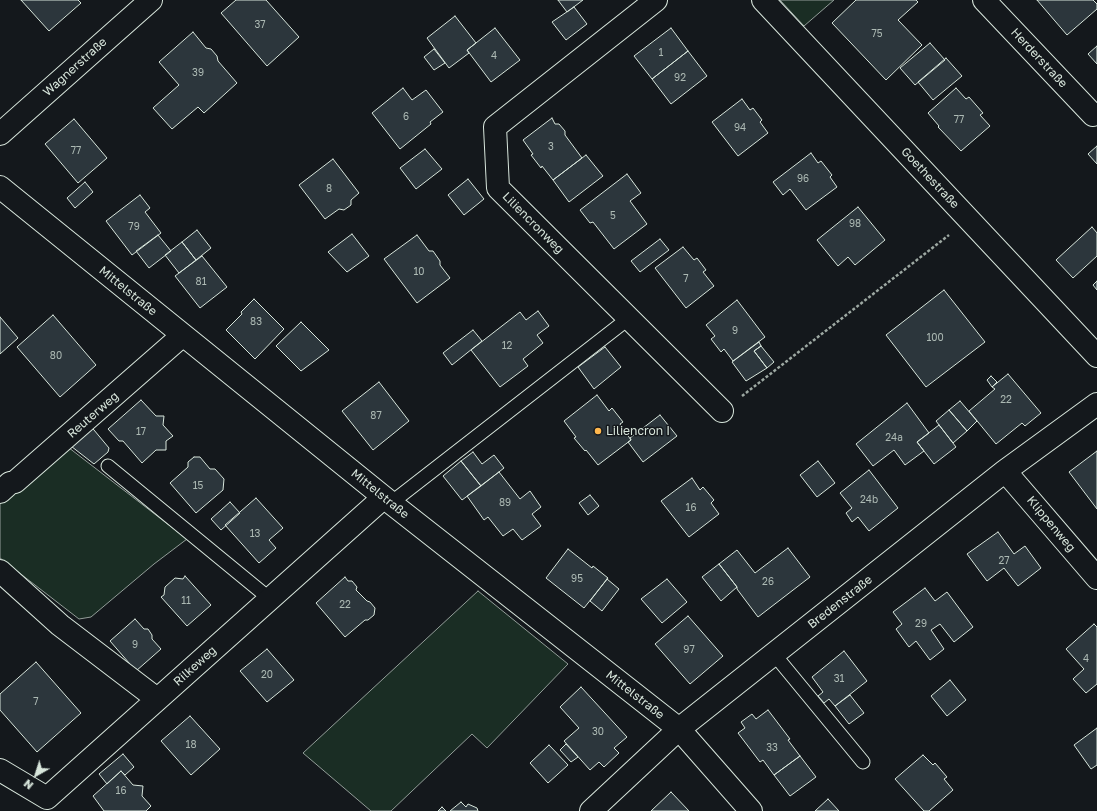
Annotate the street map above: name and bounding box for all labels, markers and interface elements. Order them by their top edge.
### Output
house number: 37 [254,19,266,31]
street label: Herderstraße [1008,25,1070,91]
house number: 75 [871,28,883,40]
street label: Wagnerstraße [40,35,110,99]
house number: 1 [659,47,663,59]
house number: 4 [491,50,497,62]
house number: 39 [192,67,204,79]
house number: 92 [674,72,686,84]
house number: 6 [403,111,409,123]
house number: 77 [954,114,964,126]
house number: 94 [734,122,746,134]
house number: 3 [548,141,554,153]
house number: 77 [71,145,81,157]
street label: Goethestraße [898,145,962,211]
house number: 96 [797,173,809,185]
house number: 8 [326,183,332,195]
street label: Liliencronweg [499,189,567,257]
house number: 5 [610,210,616,222]
house number: 98 [849,218,861,230]
house number: 79 [128,221,140,233]
street label: Mittelstraße [96,263,160,319]
house number: 10 [413,266,425,278]
house number: 7 [683,273,689,285]
house number: 81 [196,276,206,288]
house number: 83 [250,316,262,328]
house number: 9 [732,325,738,337]
house number: 100 [926,332,944,344]
house number: 12 [502,340,512,352]
house number: 80 [50,350,62,362]
street label: Reuterweg [65,389,121,441]
house number: 22 [1000,394,1012,406]
house number: 87 [370,410,382,422]
place label: Liliencron I [606,424,670,438]
house number: 17 [136,426,146,438]
marker: Liliencron I [593,426,603,436]
house number: 24a [885,432,903,444]
street label: Mittelstraße [348,466,412,522]
house number: 15 [193,480,203,492]
street label: Klippenweg [1024,493,1078,555]
house number: 24b [860,494,878,506]
house number: 89 [499,497,511,509]
house number: 16 [686,502,696,514]
house number: 13 [250,528,260,540]
house number: 27 [998,555,1010,567]
street label: Bredenstraße [805,572,875,632]
house number: 95 [571,573,583,585]
house number: 26 [762,576,774,588]
house number: 11 [181,595,191,607]
house number: 22 [339,599,351,611]
house number: 29 [915,618,927,630]
house number: 9 [132,639,138,651]
street label: Rilkeweg [171,643,219,689]
house number: 97 [683,644,695,656]
house number: 4 [1083,653,1089,665]
street label: Mittelstraße [603,668,667,722]
house number: 20 [261,669,273,681]
house number: 31 [834,673,844,685]
house number: 7 [33,696,39,708]
house number: 30 [592,726,604,738]
house number: 18 [186,739,196,751]
house number: 33 [766,742,778,754]
north arrow [16,755,56,795]
text: N [21,777,35,792]
house number: 16 [116,785,126,797]

